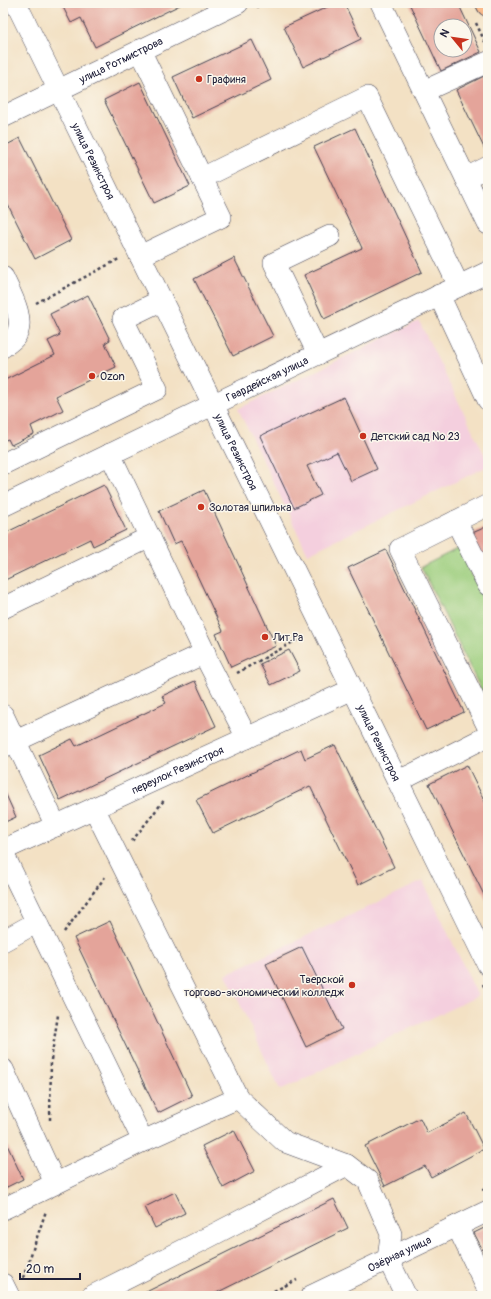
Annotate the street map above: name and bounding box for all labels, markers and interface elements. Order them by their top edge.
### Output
north arrow [433,18,473,58]
text: N [437,26,452,40]
street label: улица Ротмистрова [76,34,165,87]
place label: Графиня [207,73,246,86]
marker: Графиня [194,74,204,84]
street label: улица Резинстроя [68,120,117,202]
street label: Гвардейская улица [224,354,310,404]
place label: Ozon [100,370,125,383]
marker: Ozon [87,371,97,381]
street label: улица Резинстроя [211,411,260,493]
place label: Детский сад № 23 [370,430,460,443]
marker: Детский сад № 23 [358,431,368,441]
place label: Золотая шпилька [209,501,291,514]
marker: Золотая шпилька [196,502,206,512]
place label: Лит.Ра [272,631,303,644]
marker: Лит.Ра [260,632,270,642]
street label: улица Резинстроя [354,702,403,783]
street label: переулок Резинстроя [129,743,226,797]
place label: Тверской торгово-экономический колледж [184,973,344,999]
marker: Тверской торгово-экономический колледж [347,980,357,990]
street label: Озёрная улица [366,1233,434,1275]
scale bar [20,1255,80,1281]
text: 20 m [26,1262,55,1277]

